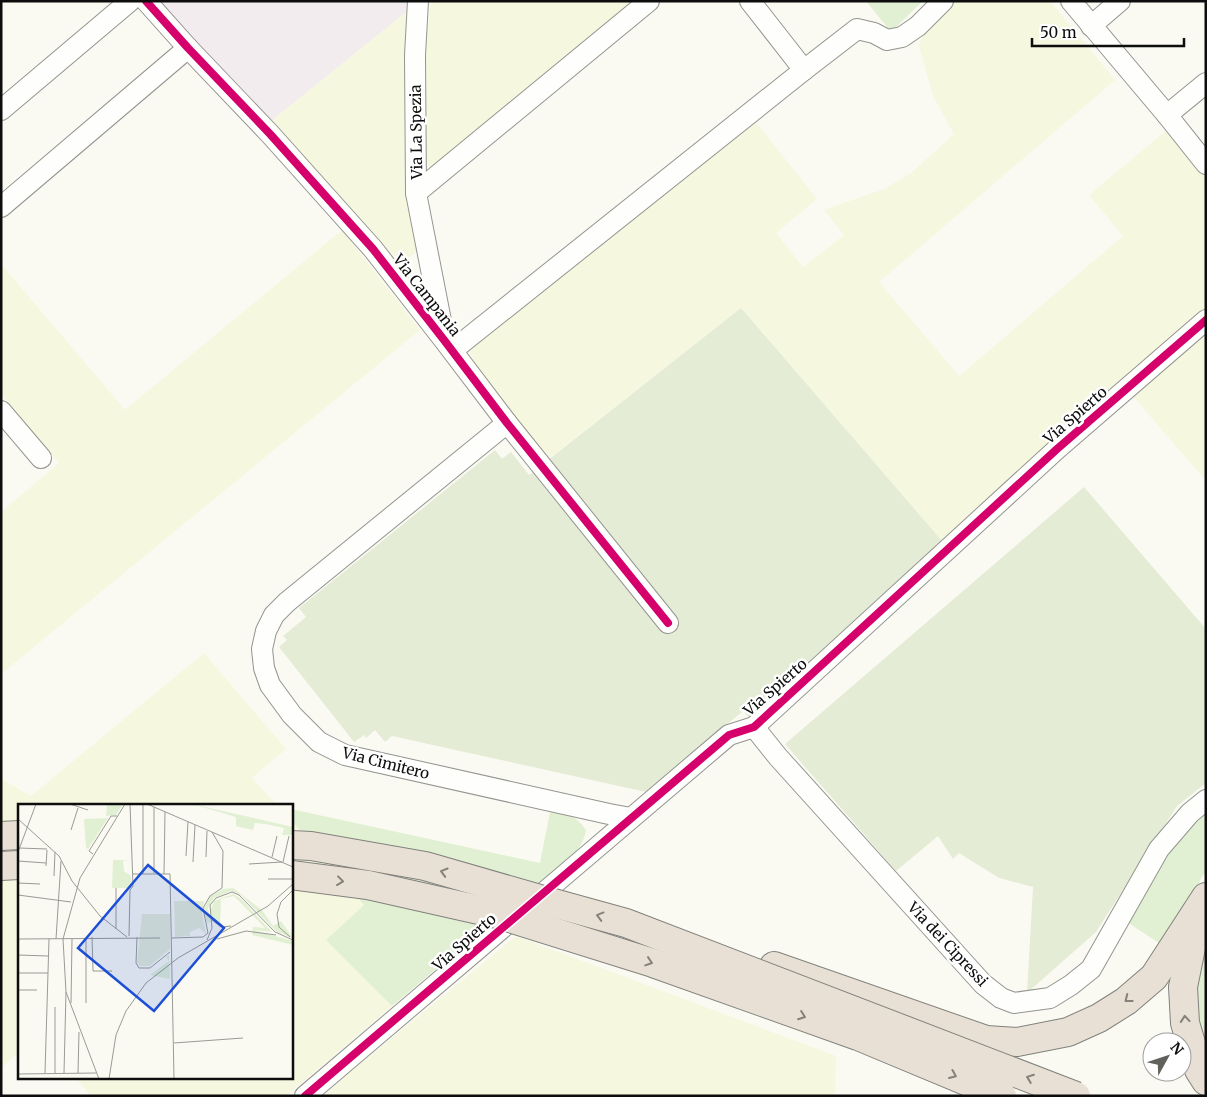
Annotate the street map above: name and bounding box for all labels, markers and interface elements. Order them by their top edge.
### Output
scale bar [1032,15,1184,47]
text: 50 m [1040,23,1077,42]
street label: Via La Spezia [406,84,426,181]
street label: Via Campania [388,249,465,340]
street label: Via Spierto [1039,382,1111,448]
street label: Via Spierto [739,654,811,720]
street label: Via Cimitero [340,743,432,783]
inset map [18,804,292,1080]
one-way arrow [440,867,448,877]
one-way arrow [336,875,344,886]
street label: Via dei Cipressi [903,897,992,990]
street label: Via Spierto [428,909,500,975]
one-way arrow [595,911,604,922]
one-way arrow [644,956,653,966]
one-way arrow [1124,993,1133,1002]
one-way arrow [797,1010,806,1020]
one-way arrow [1180,1014,1191,1022]
north arrow [1142,1032,1192,1082]
text: N [1167,1039,1187,1059]
one-way arrow [948,1069,957,1080]
one-way arrow [1026,1074,1035,1084]

